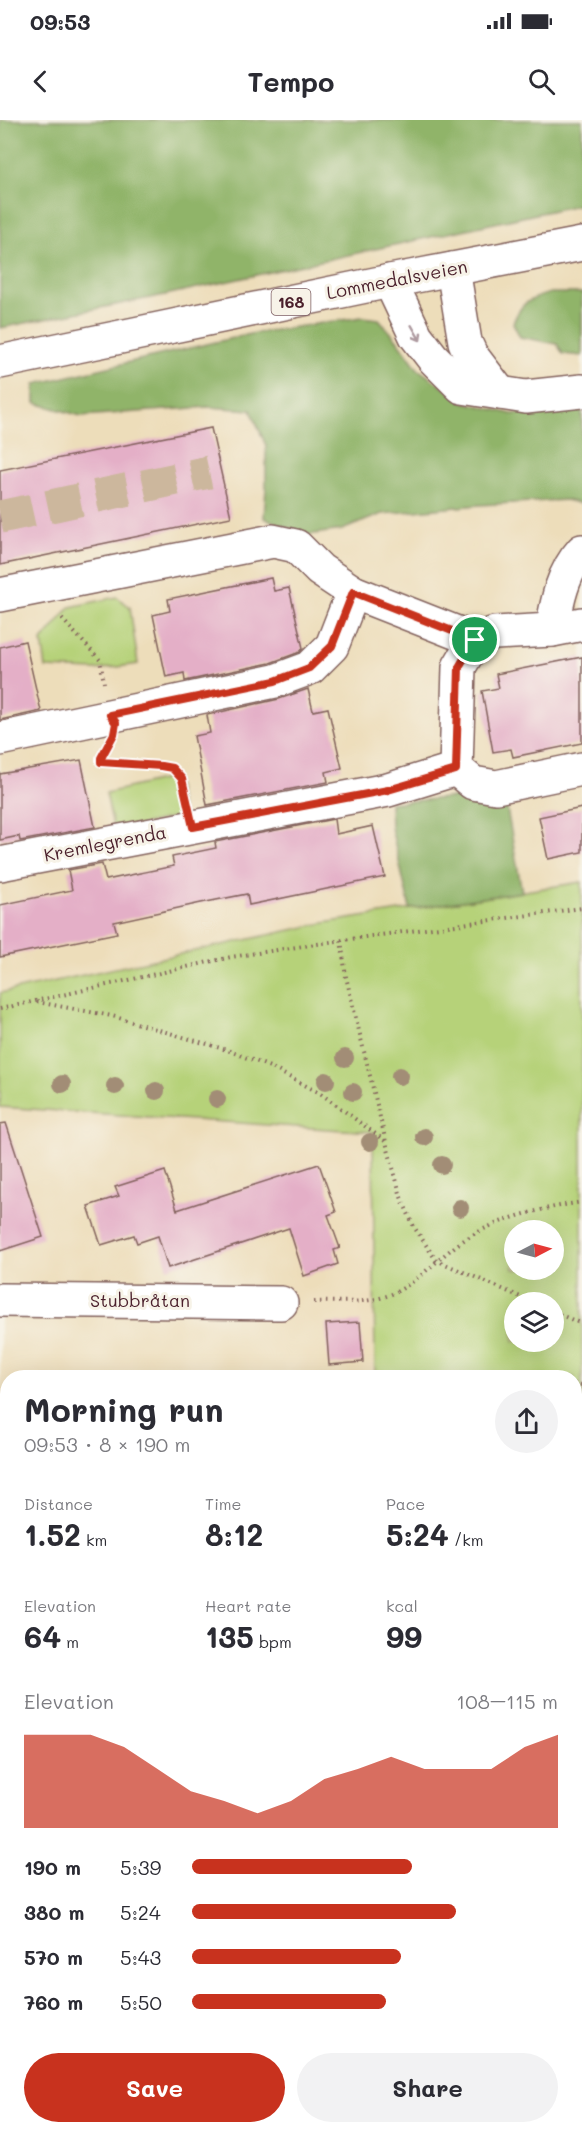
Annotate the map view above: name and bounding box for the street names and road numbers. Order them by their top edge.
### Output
street label: Lommedalsveien [324,254,469,304]
road number: 168 [272,289,310,315]
street label: Kremlegrenda [41,819,168,867]
street label: Stubbråtan [90,1288,190,1312]

